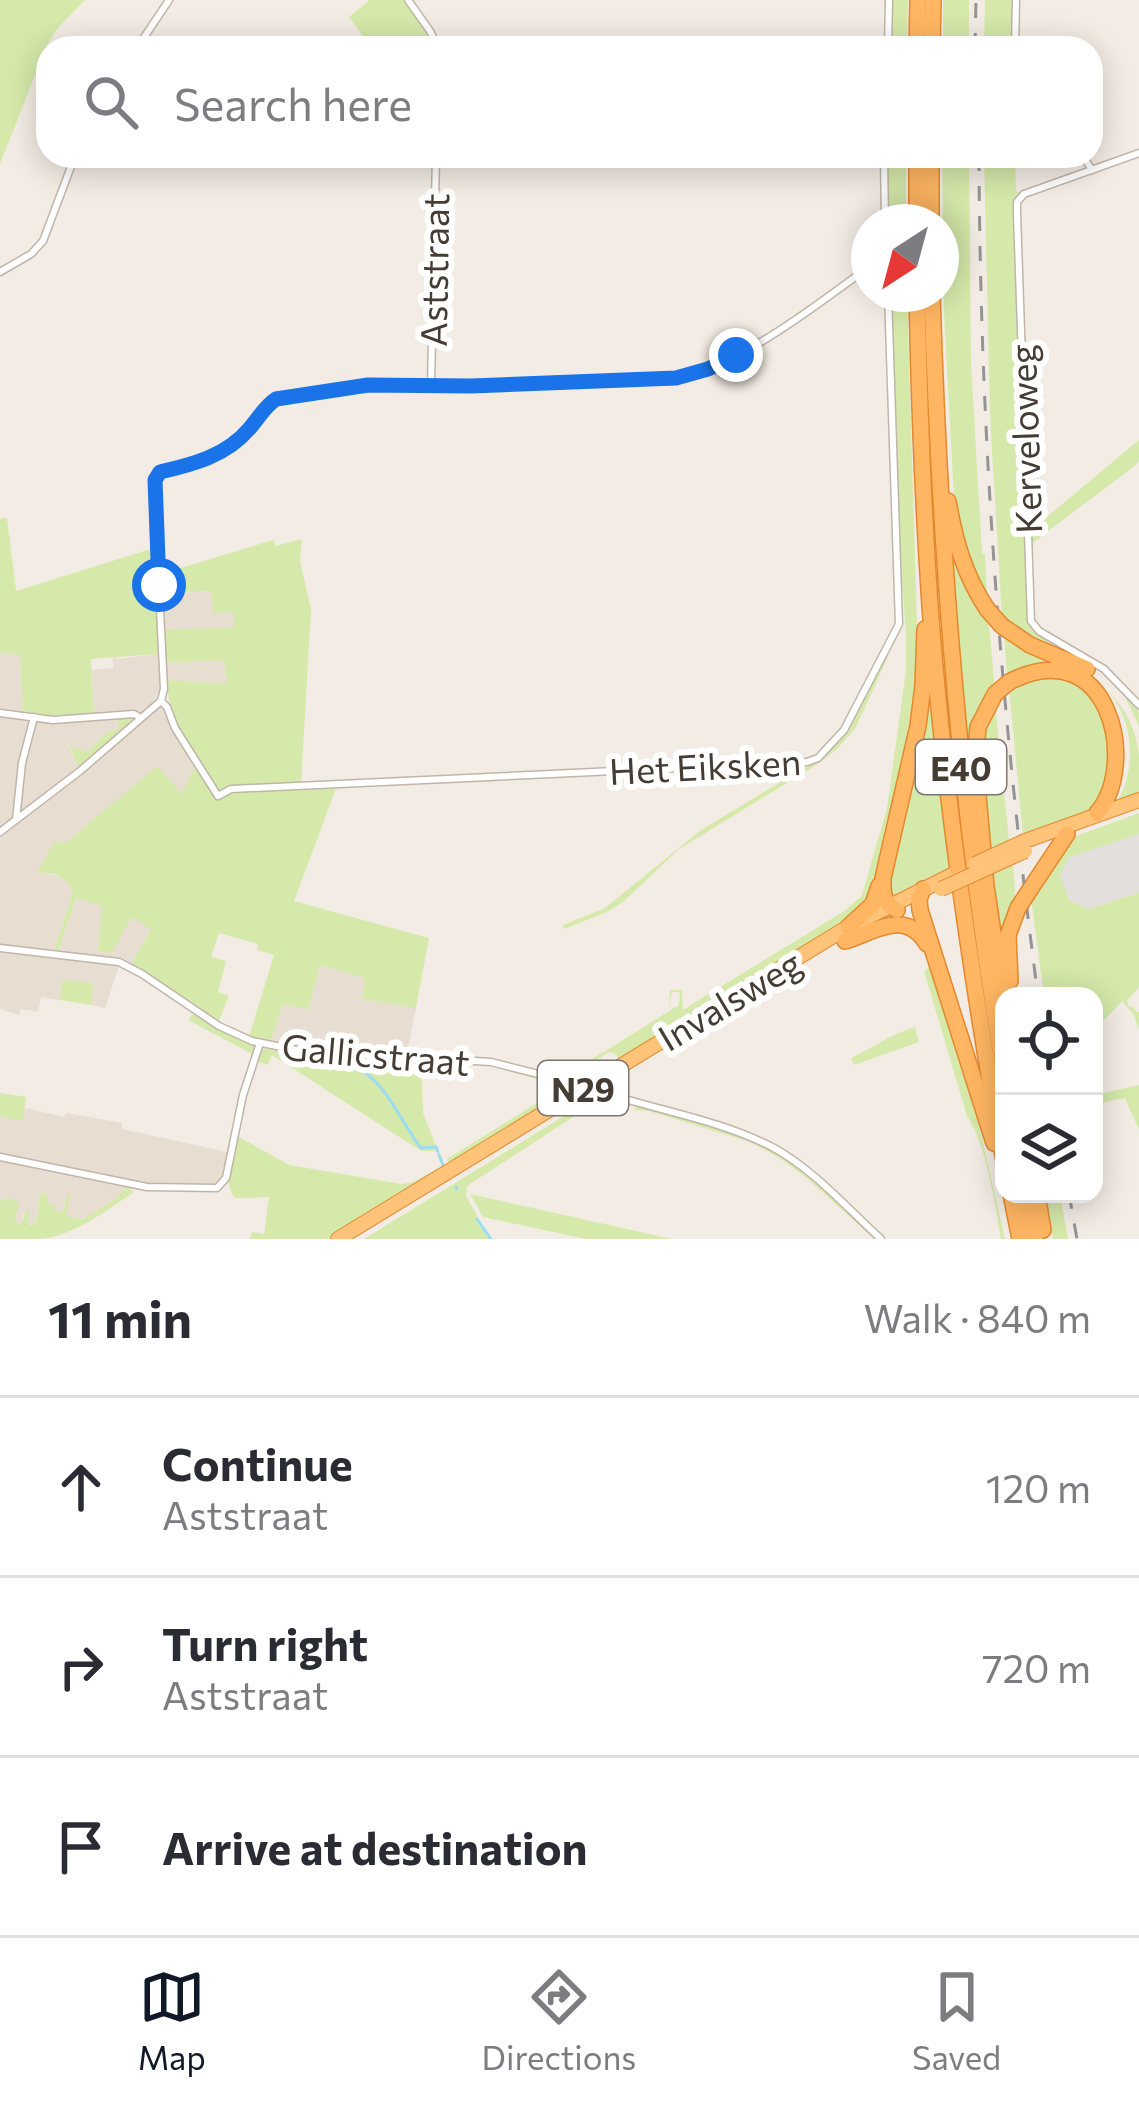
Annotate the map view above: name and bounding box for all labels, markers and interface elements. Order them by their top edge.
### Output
search box [36,36,1103,168]
icon: search [78,69,144,135]
text: Search here [174,75,412,130]
street label: Aststraat [410,193,456,347]
north arrow [851,204,959,312]
route end [709,328,763,382]
street label: Kerveloweg [999,343,1049,535]
route start [132,558,186,612]
street label: Het Eiksken [608,738,802,792]
road number: E40 [916,740,1006,794]
street label: Invalsweg [649,939,809,1059]
map controls [995,987,1103,1203]
button: locate [995,987,1103,1095]
street label: Gallicstraat [280,1023,472,1083]
road number: N29 [538,1061,628,1115]
button: layers [995,1095,1103,1203]
text: 11 min [48,1286,192,1349]
text: Walk · 840 m [864,1293,1091,1341]
text: Continue [162,1435,353,1490]
icon: ahead [48,1454,114,1520]
text: 120 m [986,1463,1091,1511]
text: Aststraat [162,1490,328,1538]
text: Turn right [162,1615,368,1670]
icon: right [48,1634,114,1700]
text: 720 m [982,1643,1091,1691]
text: Aststraat [162,1670,328,1718]
icon: arrive [48,1814,114,1880]
text: Arrive at destination [162,1819,588,1874]
tab: Map [138,1964,206,2077]
tab: Directions [482,1964,636,2077]
tab: Saved [912,1964,1001,2077]

